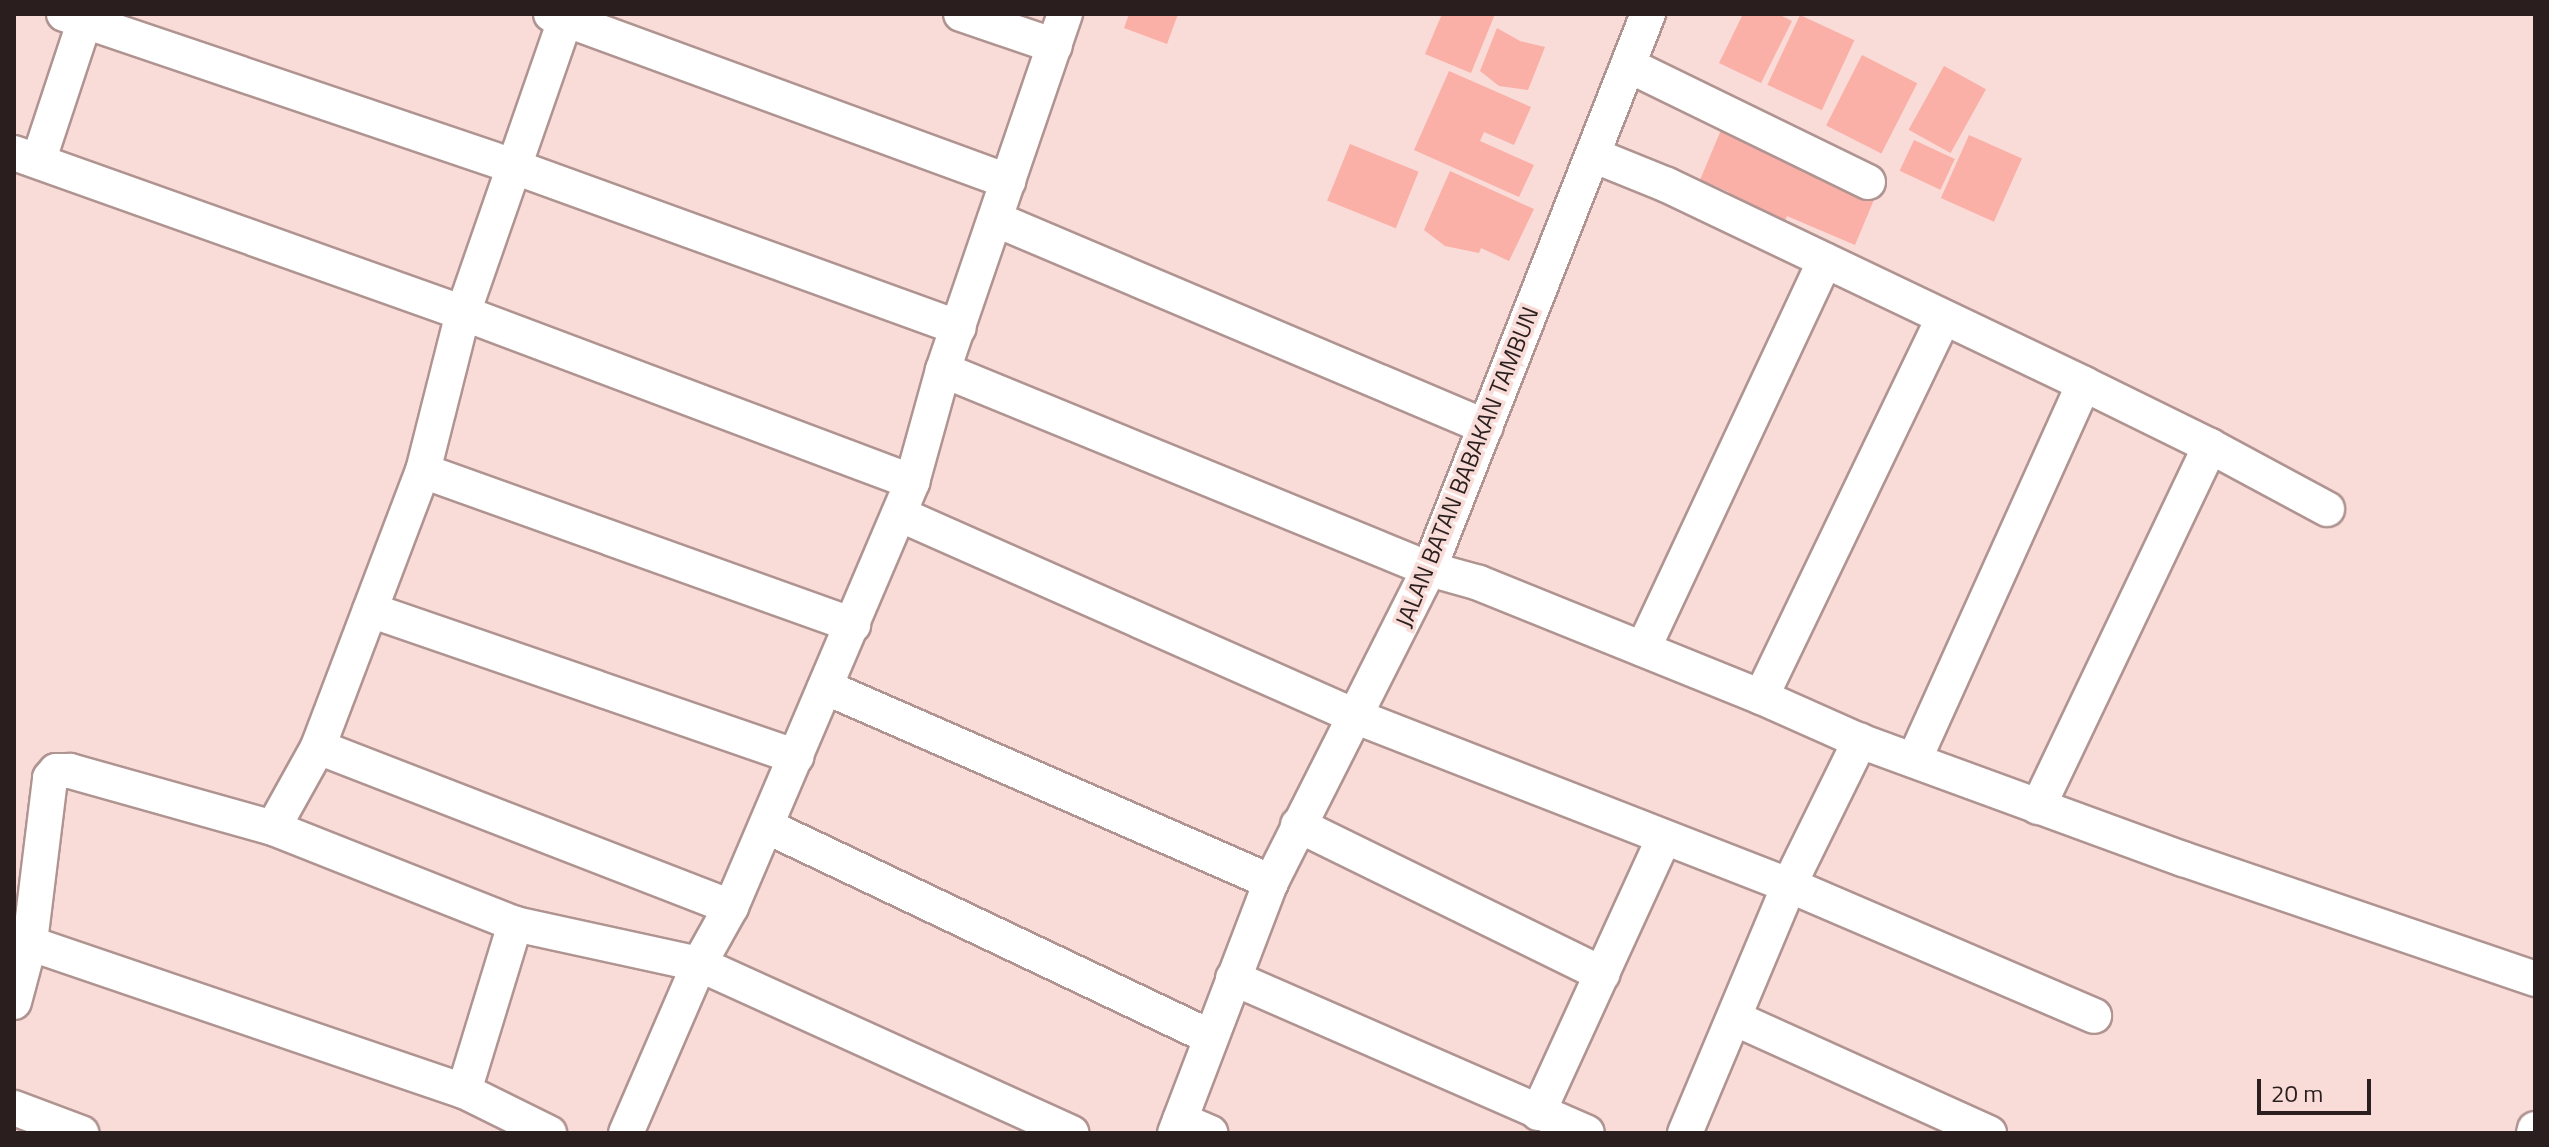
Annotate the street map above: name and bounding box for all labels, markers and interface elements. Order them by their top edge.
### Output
street label: JALAN BATAN BABAKAN TAMBUN [1389,303,1545,631]
scale bar [2261,1063,2375,1113]
text: 20 m [2271,1075,2323,1111]

